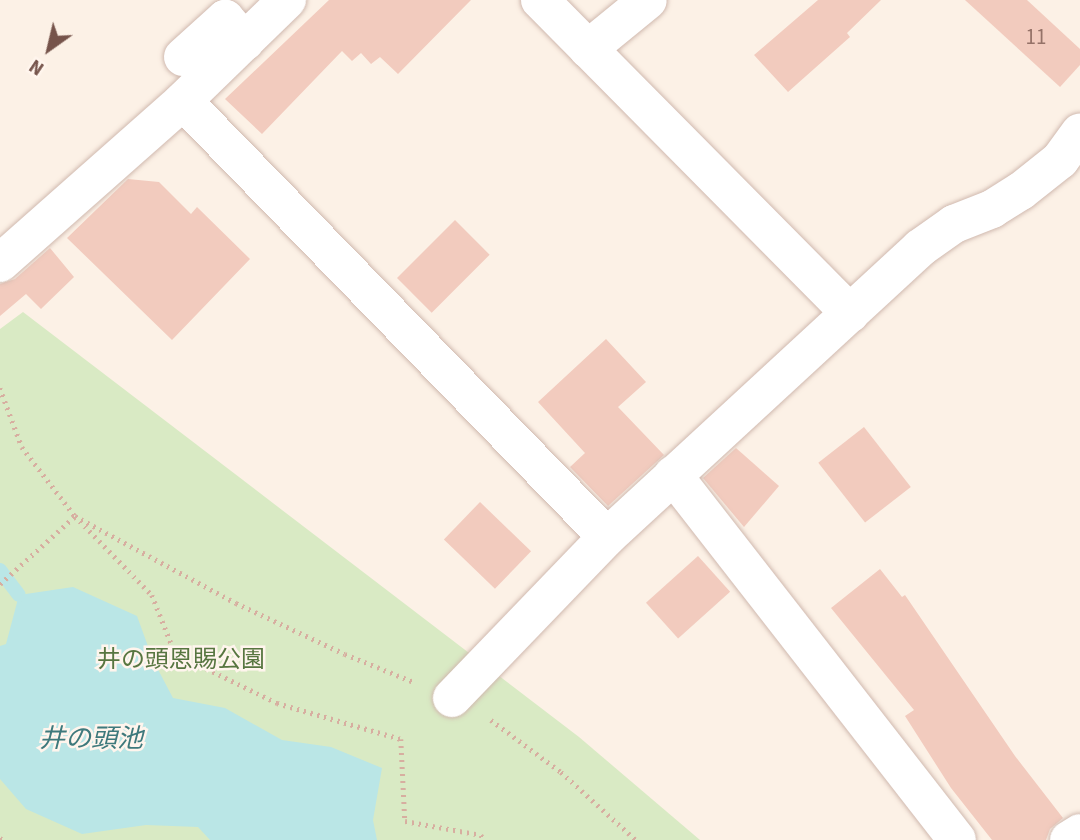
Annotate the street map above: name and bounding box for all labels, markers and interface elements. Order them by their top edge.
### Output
north arrow [14,14,84,84]
house number: 11 [1026,24,1046,50]
text: N [24,52,50,82]
park label: 井の頭恩賜公園 [97,646,265,674]
water label: 井の頭池 [39,723,143,755]

